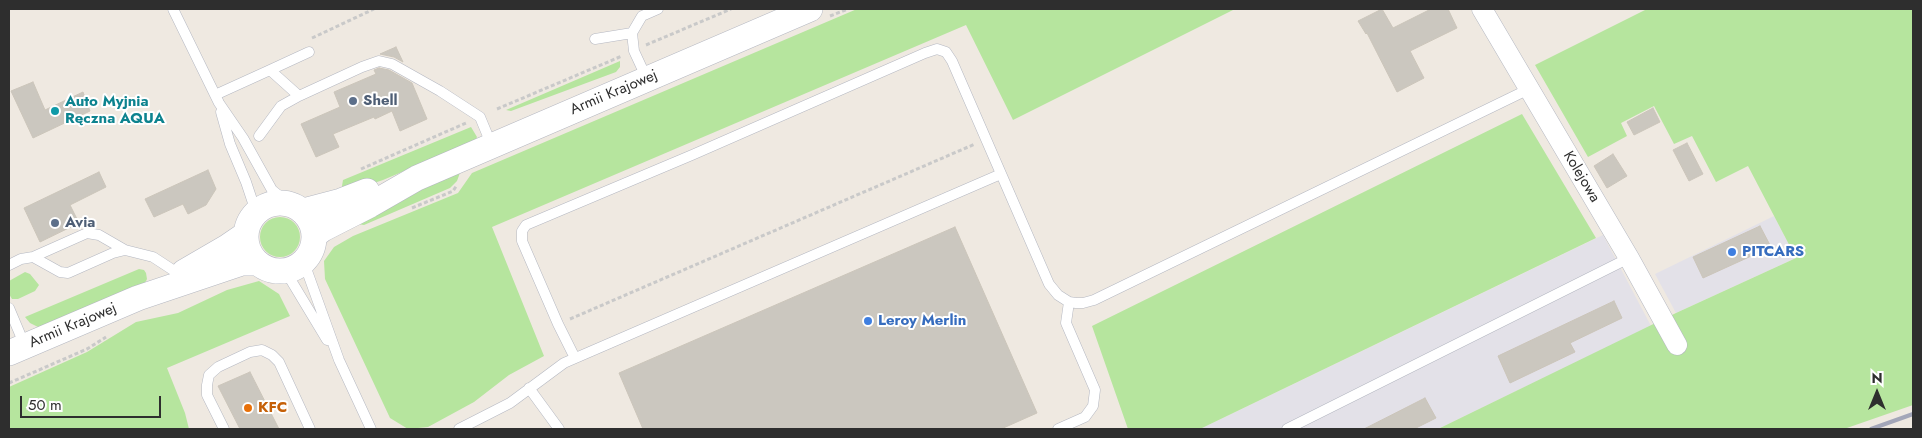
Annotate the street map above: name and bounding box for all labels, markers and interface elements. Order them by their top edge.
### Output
street label: Armii Krajowej [568,67,660,119]
place label: Shell [363,92,398,110]
place label: Auto Myjnia Ręczna AQUA [65,93,165,128]
marker: Shell [347,95,359,107]
marker: Auto Myjnia Ręczna AQUA [49,105,61,117]
street label: Kolejowa [1559,148,1603,206]
place label: Avia [65,214,95,232]
marker: Avia [49,217,61,229]
place label: PITCARS [1742,243,1804,261]
marker: PITCARS [1726,246,1738,258]
street label: Armii Krajowej [27,300,119,352]
place label: Leroy Merlin [878,312,966,330]
marker: Leroy Merlin [862,315,874,327]
north arrow [1852,368,1902,418]
text: N [1871,368,1883,388]
scale bar [22,386,164,418]
text: 50 m [28,394,62,416]
place label: KFC [258,399,287,417]
marker: KFC [242,402,254,414]

